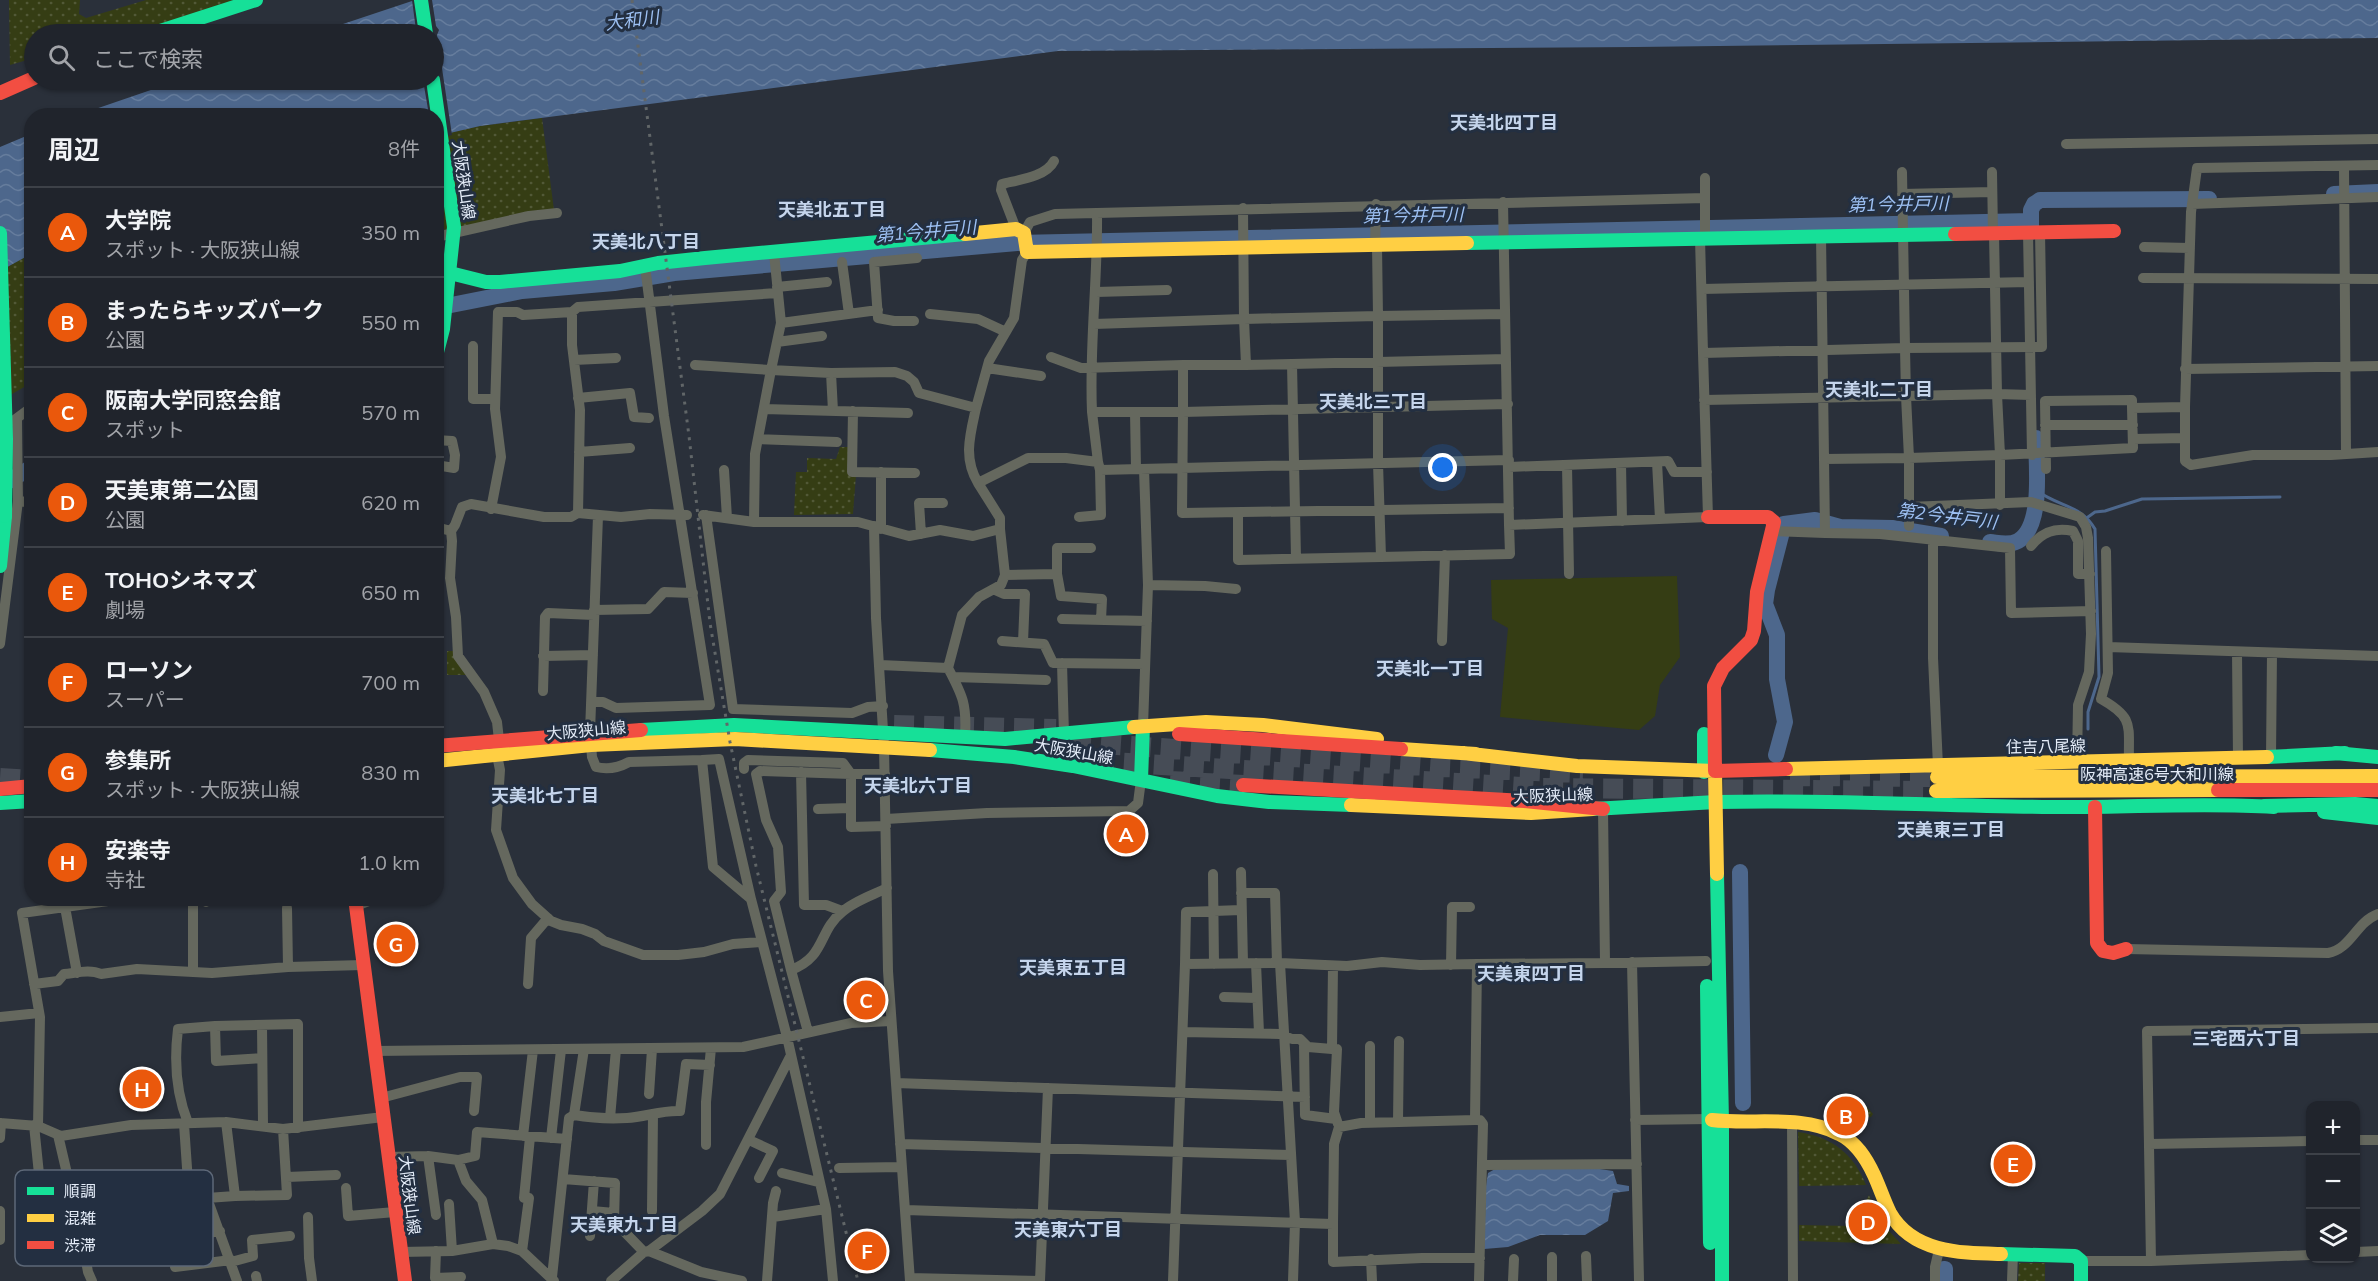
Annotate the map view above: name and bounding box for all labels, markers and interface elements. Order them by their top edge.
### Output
water label: 大和川 [604,5,662,35]
search box [24,24,444,90]
icon: search [45,41,78,74]
text: ここで検索 [93,45,203,73]
district label: 天美北四丁目 [1450,111,1558,134]
text: 周辺 [48,133,100,166]
text: 8件 [388,136,420,161]
street label: 大阪狭山線 [449,139,479,221]
water label: 第1今井戸川 [1847,192,1951,216]
district label: 天美北五丁目 [778,198,886,221]
water label: 第1今井戸川 [1362,203,1466,227]
text: 大学院 [105,206,171,234]
water label: 第1今井戸川 [875,215,979,247]
text: A [60,220,75,245]
text: 350 m [361,220,420,245]
district label: 天美北八丁目 [592,230,700,253]
text: スポット · 大阪狭山線 [105,237,300,262]
text: まったらキッズパーク [105,296,324,324]
text: B [61,310,74,335]
text: 550 m [361,310,420,335]
text: 公園 [105,327,145,352]
district label: 天美北二丁目 [1825,378,1933,401]
text: 阪南大学同窓会館 [105,386,281,414]
district label: 天美北三丁目 [1319,390,1427,413]
text: C [61,400,74,425]
text: 570 m [361,400,420,425]
text: スポット [105,417,185,442]
your location [1428,453,1457,482]
text: 天美東第二公園 [105,476,259,504]
text: D [60,490,75,515]
text: 620 m [361,490,420,515]
water label: 第2今井戸川 [1896,498,2000,534]
text: 公園 [105,507,145,532]
text: TOHOシネマズ [105,566,257,594]
text: E [62,580,73,605]
text: 650 m [361,580,420,605]
text: 劇場 [105,597,145,622]
text: ローソン [105,656,193,684]
district label: 天美北一丁目 [1376,657,1484,680]
text: F [62,670,73,695]
text: 700 m [361,670,420,695]
text: スーパー [105,687,185,712]
street label: 大阪狭山線 [545,717,627,743]
street label: 大阪狭山線 [1033,734,1115,768]
street label: 住吉八尾線 [2006,735,2086,757]
text: 参集所 [105,746,171,774]
text: G [60,760,75,785]
text: 830 m [361,760,420,785]
street label: 阪神高速6号大和川線 [2080,764,2234,784]
district label: 天美北六丁目 [864,774,972,797]
text: スポット · 大阪狭山線 [105,777,300,802]
district label: 天美北七丁目 [491,784,599,807]
street label: 大阪狭山線 [1513,784,1593,806]
pin: A [1106,812,1146,856]
district label: 天美東三丁目 [1897,818,2005,841]
text: 安楽寺 [105,836,171,864]
text: H [60,850,75,875]
text: 1.0 km [358,850,420,875]
text: 寺社 [105,867,145,892]
pin: G [376,922,416,966]
district label: 天美東五丁目 [1019,956,1127,979]
district label: 天美東四丁目 [1477,962,1585,985]
pin: C [846,978,886,1022]
district label: 三宅西六丁目 [2192,1027,2300,1050]
pin: H [122,1066,162,1112]
pin: B [1826,1094,1866,1138]
map controls [2306,1101,2360,1263]
button: + [2306,1101,2360,1155]
pin: E [1994,1142,2032,1186]
street label: 大阪狭山線 [395,1154,425,1236]
button: − [2306,1155,2360,1209]
legend [15,1170,213,1266]
text: 順調 [64,1181,96,1201]
pin: D [1848,1200,1888,1244]
text: 混雑 [64,1208,96,1228]
button: layers [2306,1209,2360,1263]
district label: 天美東九丁目 [570,1213,678,1236]
district label: 天美東六丁目 [1014,1218,1122,1241]
pin: F [848,1228,886,1274]
text: 渋滞 [64,1235,96,1255]

